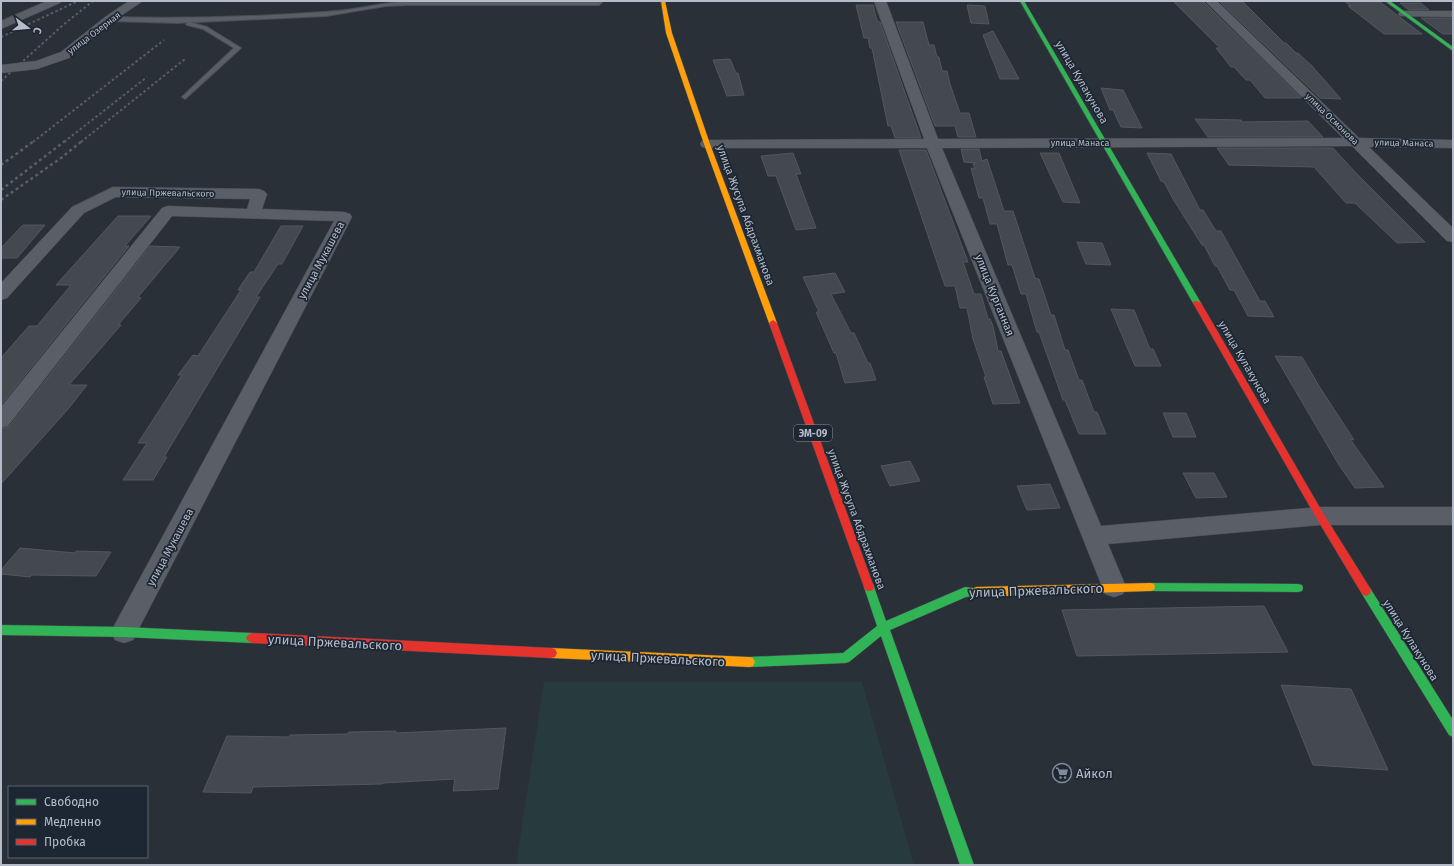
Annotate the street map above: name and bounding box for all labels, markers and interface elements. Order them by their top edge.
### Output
north arrow [8,8,48,48]
street label: улица Озерная [66,10,122,56]
text: С [30,26,44,36]
street label: улица Кулакунова [1053,38,1111,126]
street label: улица Осмонова [1303,91,1361,147]
street label: улица Манаса [1375,137,1434,149]
street label: улица Манаса [1051,138,1109,148]
street label: улица Жусупа Абдрахманова [714,143,777,287]
street label: улица Пржевальского [121,187,215,199]
street label: улица Мукашева [296,219,347,301]
street label: улица Курганная [972,252,1017,338]
street label: улица Кулакунова [1216,318,1274,406]
road number: ЭМ-09 [794,425,832,441]
street label: улица Жусупа Абдрахманова [825,447,888,591]
street label: улица Мукашева [145,506,196,588]
street label: улица Пржевальского [969,581,1103,600]
street label: улица Кулакунова [1380,597,1441,683]
street label: улица Пржевальского [268,632,402,653]
street label: улица Пржевальского [591,648,725,669]
supermarket icon: Айкол [1051,762,1073,784]
place label: Айкол [1076,766,1113,781]
legend [8,786,148,858]
text: Свободно [44,795,99,809]
text: Медленно [44,815,101,829]
text: Пробка [44,835,86,849]

